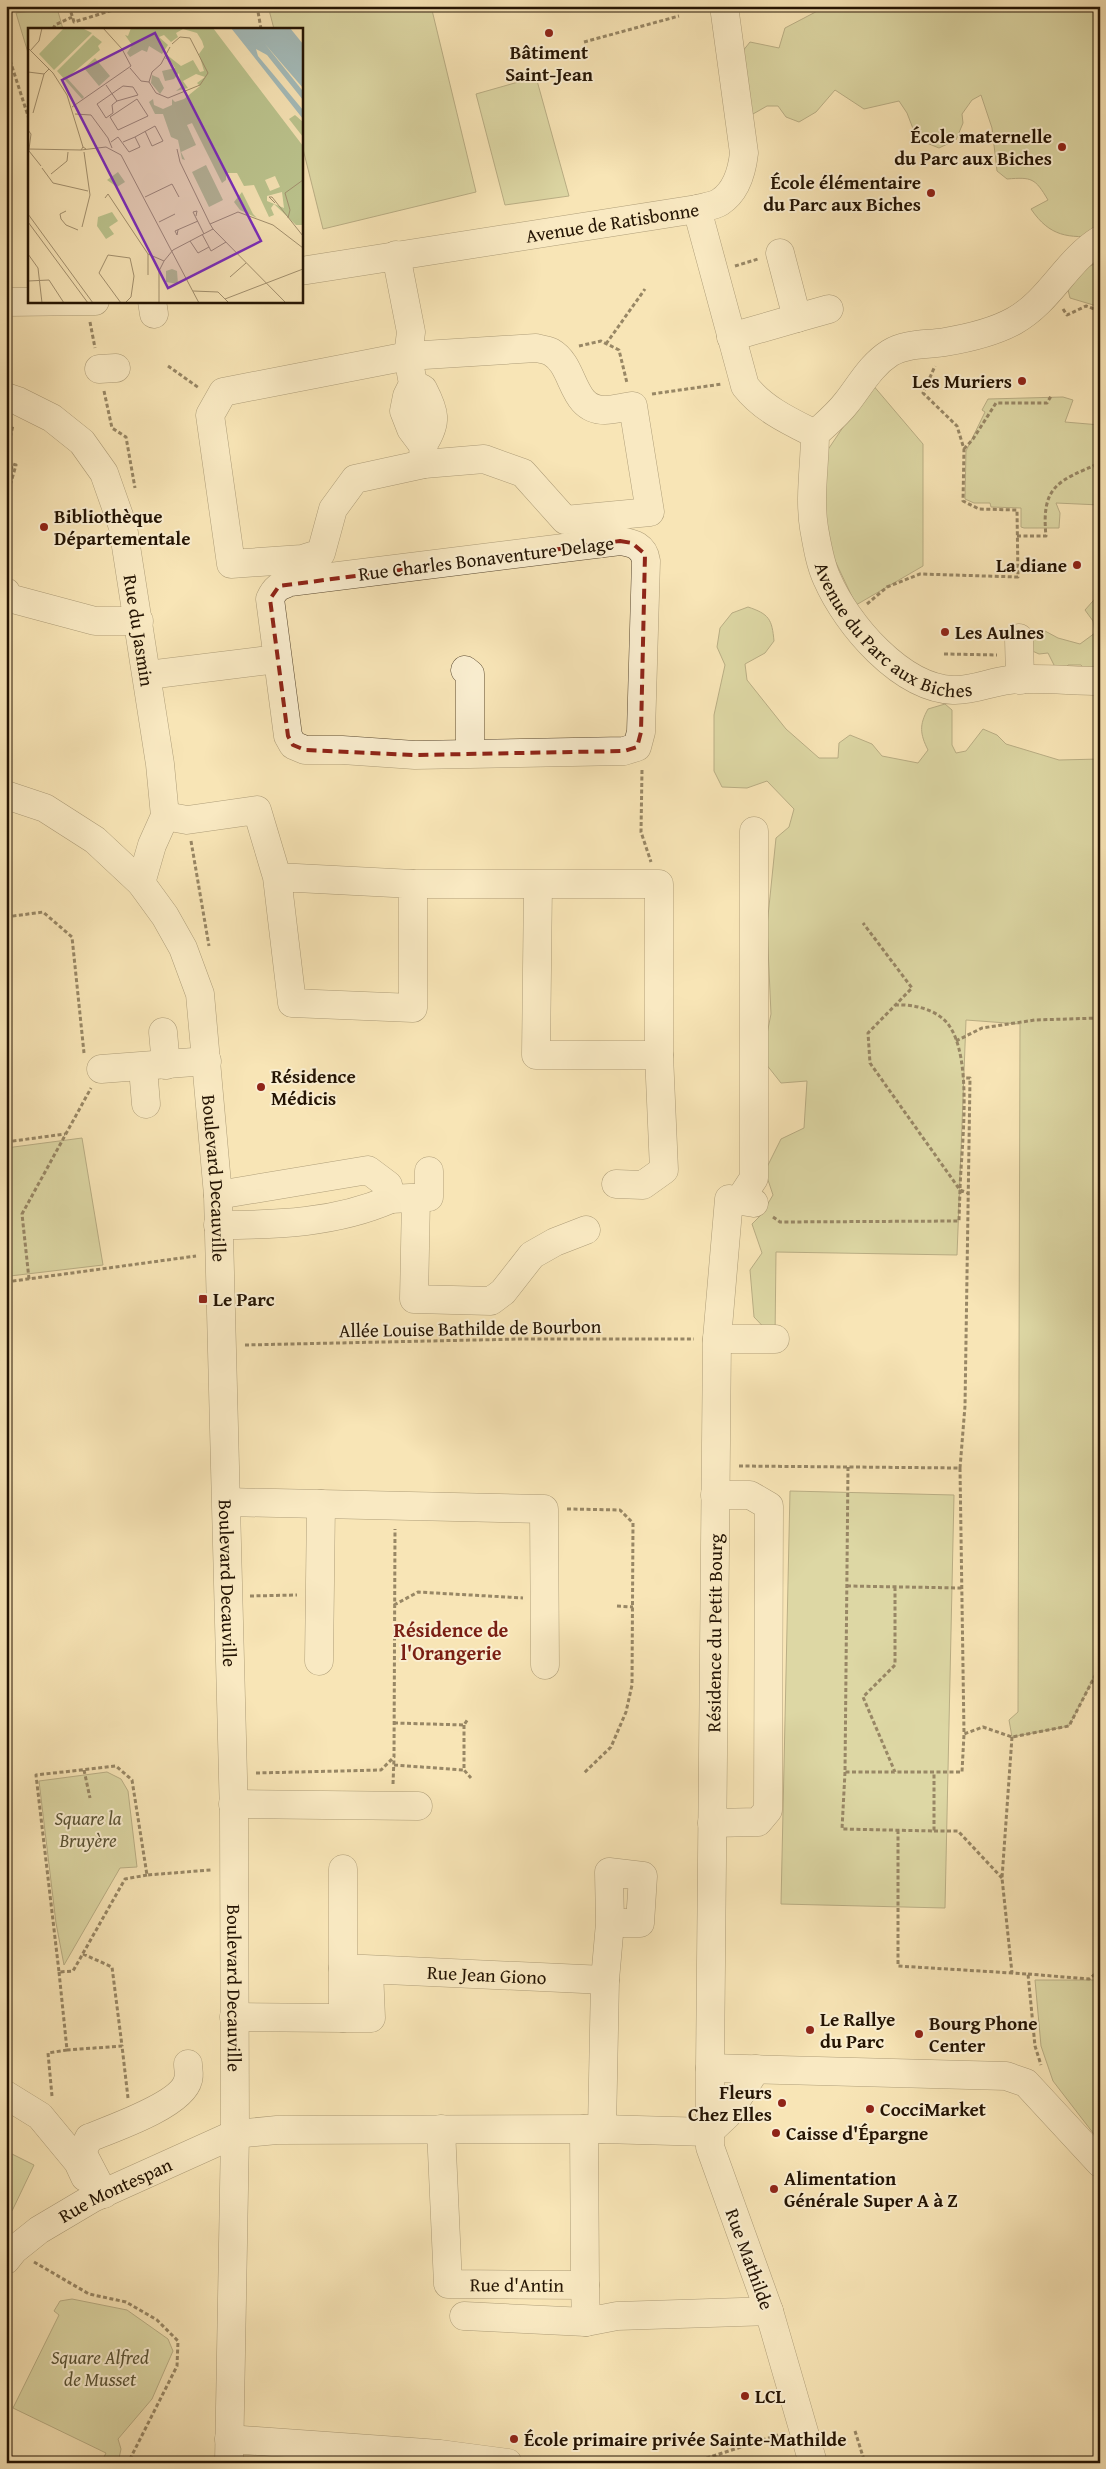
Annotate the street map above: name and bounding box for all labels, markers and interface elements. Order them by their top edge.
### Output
marker: Bâtiment Saint-Jean [543,27,555,39]
inset map [28,28,302,302]
place label: Bâtiment Saint-Jean [505,38,594,88]
place label: École maternelle du Parc aux Biches [894,122,1052,172]
marker: École maternelle du Parc aux Biches [1056,141,1068,153]
place label: École élémentaire du Parc aux Biches [763,168,921,218]
marker: École élémentaire du Parc aux Biches [925,187,937,199]
street label: Avenue de Ratisbonne [523,195,701,250]
place label: Les Muriers [912,367,1012,395]
marker: Les Muriers [1016,375,1028,387]
place label: Bibliothèque Départementale [54,502,191,552]
marker: Bibliothèque Départementale [38,521,50,533]
street label: Rue Charles Bonaventure Delage [357,528,615,588]
place label: La diane [996,551,1067,579]
street label: Avenue du Parc aux Biches [808,559,974,704]
marker: La diane [1071,559,1083,571]
street label: Rue du Jasmin [117,572,162,689]
place label: Les Aulnes [955,618,1044,646]
marker: Les Aulnes [939,626,951,638]
place label: Résidence Médicis [271,1062,356,1112]
marker: Résidence Médicis [255,1081,267,1093]
street label: Boulevard Decauville [195,1094,234,1262]
place label: Le Parc [213,1285,275,1313]
marker: Le Parc [197,1293,209,1305]
street label: Allée Louise Bathilde de Bourbon [339,1312,602,1344]
street label: Boulevard Decauville [212,1499,244,1667]
street label: Résidence du Petit Bourg [699,1533,729,1733]
district label: Résidence de l'Orangerie [394,1615,509,1667]
park label: Square la Bruyère [54,1804,122,1854]
street label: Boulevard Decauville [220,1904,249,2072]
street label: Rue Jean Giono [426,1958,547,1991]
place label: Le Rallye du Parc [820,2005,895,2055]
place label: Bourg Phone Center [929,2009,1038,2059]
marker: Le Rallye du Parc [804,2024,816,2036]
marker: Bourg Phone Center [913,2028,925,2040]
place label: Fleurs Chez Elles [688,2078,772,2128]
place label: CocciMarket [880,2095,987,2123]
marker: Fleurs Chez Elles [776,2097,788,2109]
marker: CocciMarket [864,2103,876,2115]
place label: Caisse d'Épargne [786,2119,928,2147]
marker: Caisse d'Épargne [770,2127,782,2139]
street label: Rue Montespan [53,2150,177,2230]
place label: Alimentation Générale Super A à Z [784,2164,958,2214]
marker: Alimentation Générale Super A à Z [768,2183,780,2195]
street label: Rue Mathilde [719,2204,781,2314]
street label: Rue d'Antin [470,2270,564,2299]
park label: Square Alfred de Musset [51,2343,149,2393]
place label: LCL [755,2382,786,2410]
marker: LCL [739,2390,751,2402]
place label: École primaire privée Sainte-Mathilde [524,2425,847,2453]
marker: École primaire privée Sainte-Mathilde [508,2433,520,2445]

